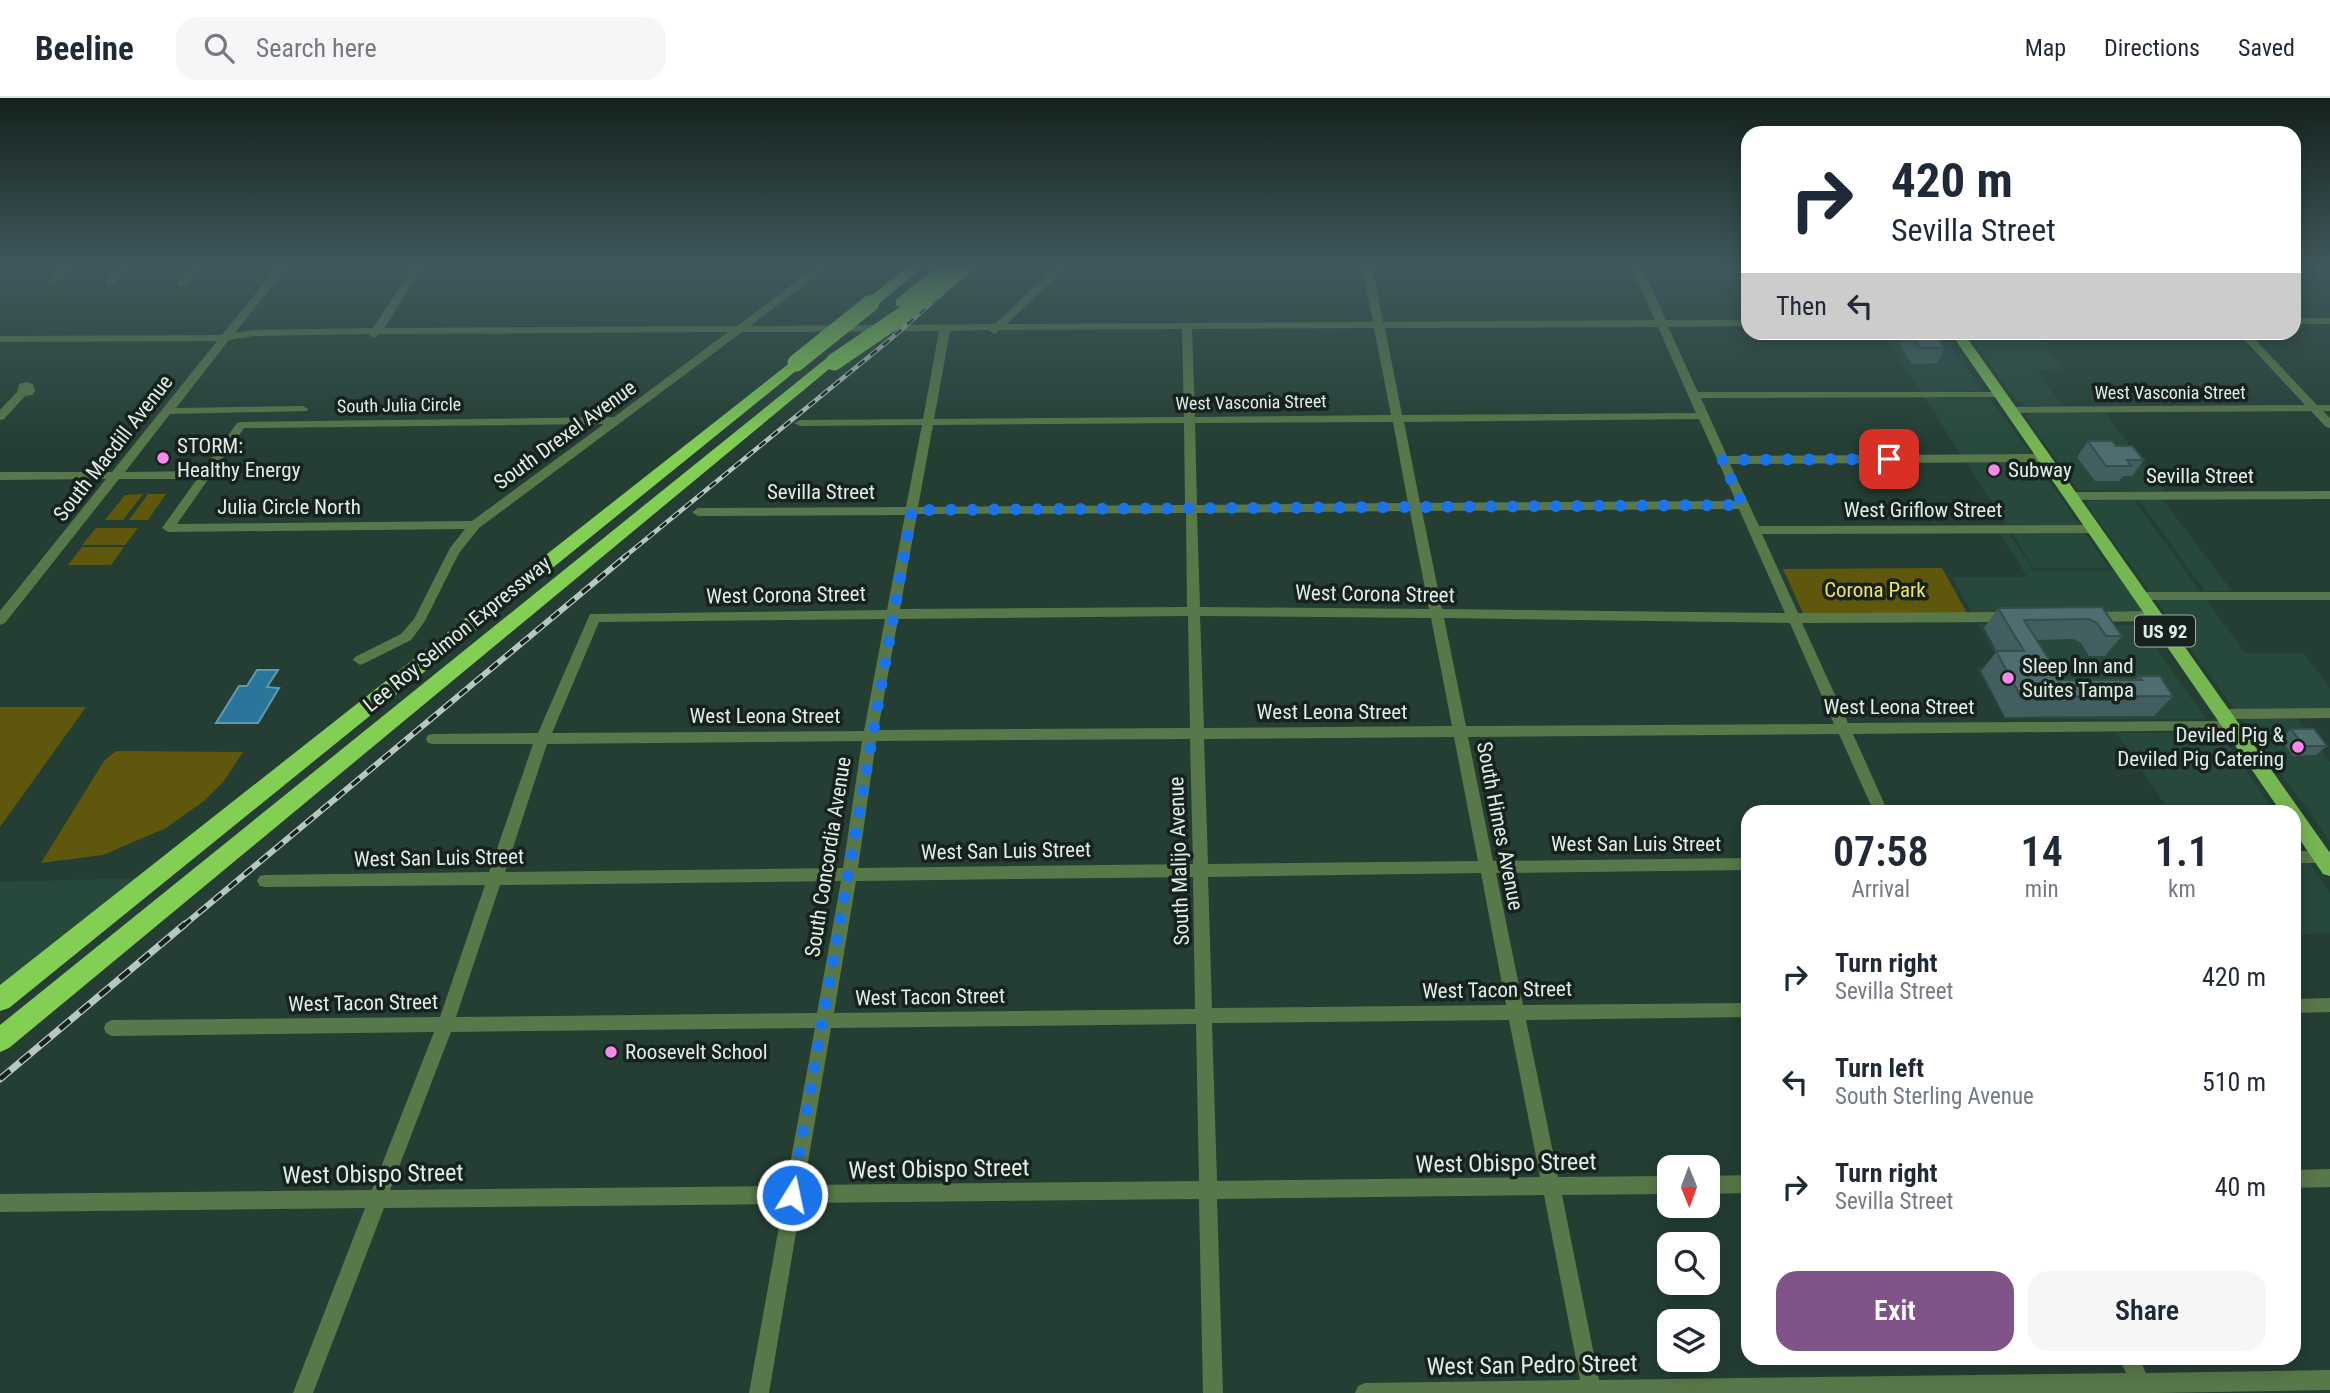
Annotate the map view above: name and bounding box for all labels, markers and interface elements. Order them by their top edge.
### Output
search box [176,17,666,80]
text: Beeline [35,29,134,68]
icon: search [200,29,238,67]
text: Search here [256,33,377,63]
text: Map [2025,34,2066,62]
text: Directions [2104,34,2200,62]
text: Saved [2238,34,2295,62]
text: 420 m [1891,152,2013,209]
icon: right [1776,154,1867,245]
text: Sevilla Street [1891,211,2056,249]
icon: left [1841,287,1879,325]
text: Then [1776,291,1827,321]
street label: South Macdill Avenue [49,370,178,526]
street label: South Drexel Avenue [489,375,641,495]
street label: West Vasconia Street [2094,382,2246,403]
street label: West Vasconia Street [1175,390,1327,414]
street label: South Julia Circle [337,393,461,417]
pin [1859,429,1919,489]
place label: STORM: Healthy Energy [177,434,301,482]
icon: arrive [1870,440,1908,478]
marker: STORM: Healthy Energy [155,450,171,466]
place label: Subway [2008,458,2072,482]
marker: Subway [1986,462,2002,478]
street label: Sevilla Street [2146,464,2254,488]
street label: Sevilla Street [767,480,875,504]
street label: Julia Circle North [217,495,361,519]
street label: West Griflow Street [1844,498,2002,522]
street label: Lee Roy Selmon Expressway [359,551,556,717]
park label: Corona Park [1824,578,1926,602]
street label: West Corona Street [1295,581,1455,607]
street label: West Corona Street [706,582,866,608]
road number: US 92 [2135,616,2195,646]
place label: Sleep Inn and Suites Tampa [2022,654,2134,702]
marker: Sleep Inn and Suites Tampa [2000,670,2016,686]
street label: West Leona Street [1824,695,1974,719]
street label: West Leona Street [1257,700,1407,724]
street label: West Leona Street [690,704,840,728]
place label: Deviled Pig & Deviled Pig Catering [2117,723,2285,771]
marker: Deviled Pig & Deviled Pig Catering [2290,739,2306,755]
street label: South Himes Avenue [1472,740,1528,912]
street label: South Concordia Avenue [800,755,856,959]
street label: South Malijo Avenue [1164,776,1194,946]
text: 07:58 [1833,827,1929,876]
text: 14 [2021,827,2063,876]
text: 1.1 [2155,827,2209,876]
street label: West San Luis Street [1551,832,1721,856]
street label: West San Luis Street [921,838,1091,864]
street label: West San Luis Street [354,845,524,871]
text: Arrival [1852,876,1910,903]
text: min [2025,876,2059,903]
text: km [2168,876,2196,903]
text: Turn right [1835,948,1937,978]
icon: right [1776,958,1814,996]
text: 420 m [2202,962,2266,992]
street label: West Tacon Street [1422,977,1572,1003]
text: Sevilla Street [1835,978,1953,1005]
street label: West Tacon Street [855,984,1005,1010]
street label: West Tacon Street [288,990,438,1016]
place label: Roosevelt School [625,1040,768,1064]
marker: Roosevelt School [603,1044,619,1060]
text: Turn left [1835,1053,1924,1083]
icon: left [1776,1063,1814,1101]
text: 510 m [2202,1067,2266,1097]
text: South Sterling Avenue [1835,1083,2034,1110]
street label: West Obispo Street [1415,1147,1597,1179]
street label: West Obispo Street [848,1153,1030,1185]
north arrow [1657,1155,1720,1218]
map controls [1657,1155,1720,1372]
street label: West Obispo Street [282,1158,464,1190]
position arrow [755,1158,829,1232]
text: Turn right [1835,1158,1937,1188]
icon: right [1776,1168,1814,1206]
text: 40 m [2215,1172,2266,1202]
text: Sevilla Street [1835,1188,1953,1215]
button: search [1657,1232,1720,1295]
button: Exit [1776,1271,2014,1351]
button: Share [2028,1271,2266,1351]
button: layers [1657,1309,1720,1372]
street label: West San Pedro Street [1426,1349,1638,1381]

